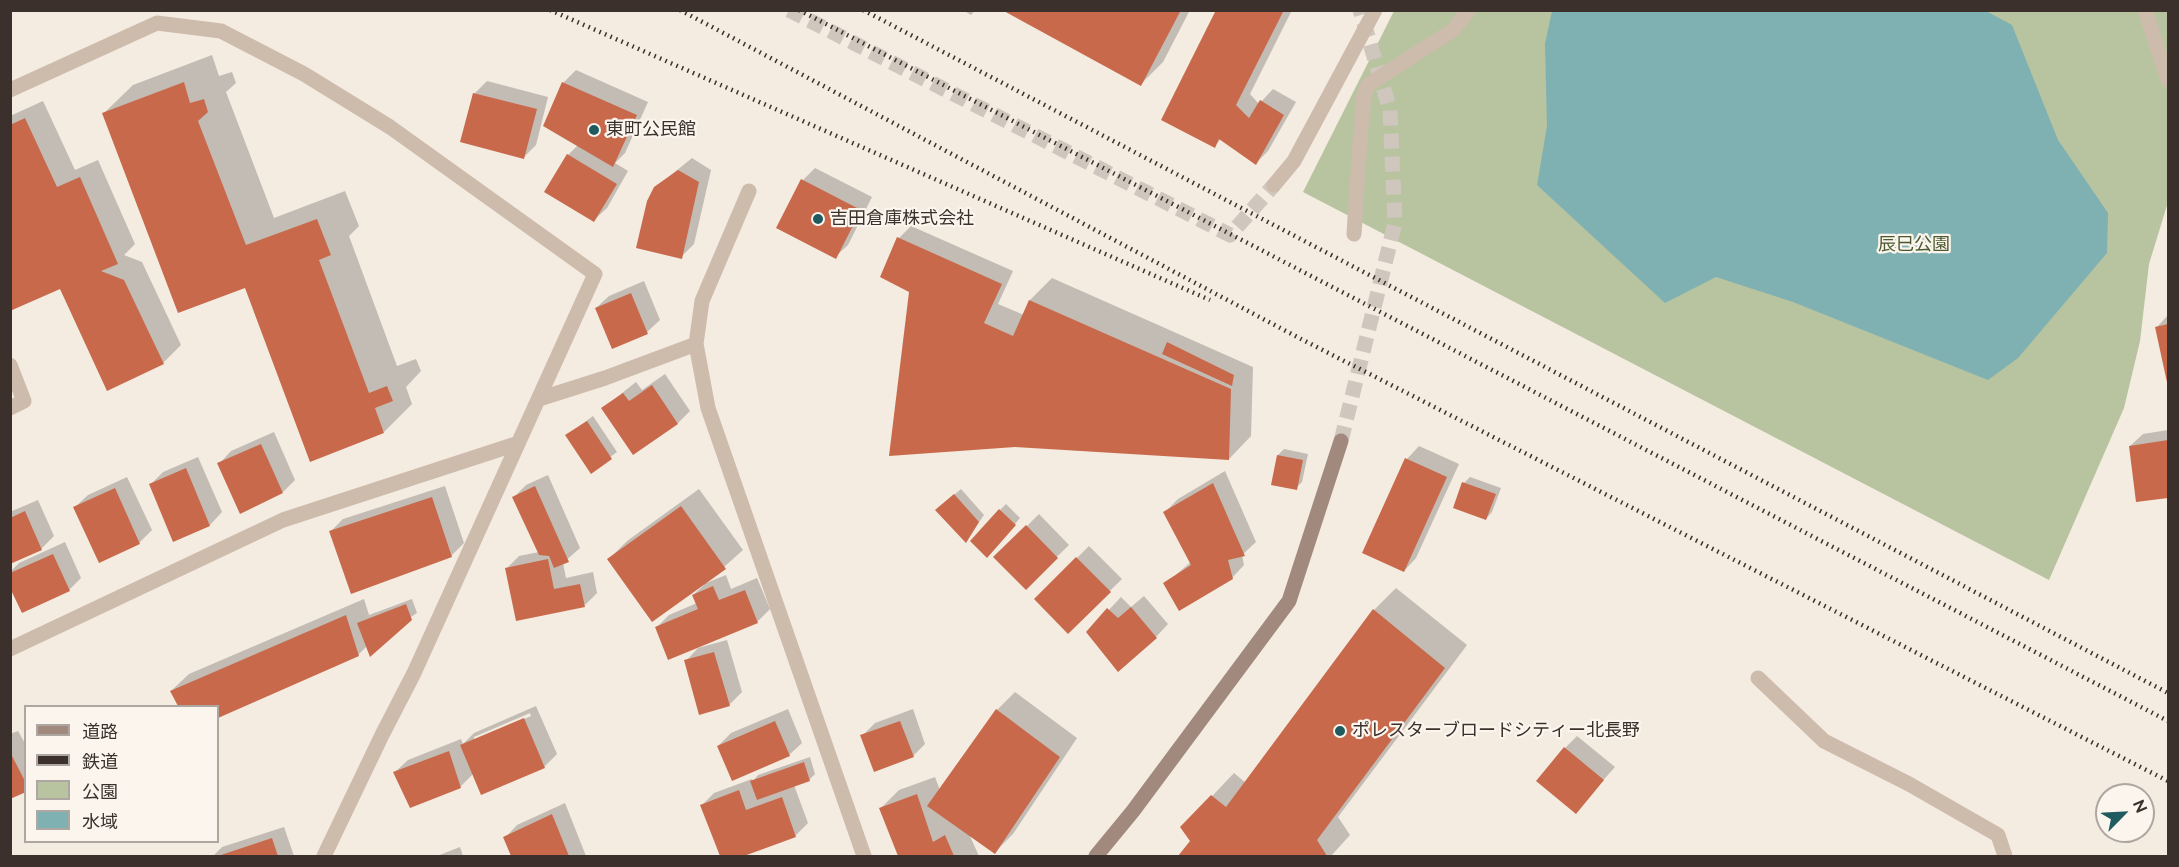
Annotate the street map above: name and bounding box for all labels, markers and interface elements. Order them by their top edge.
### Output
place label: 東町公民館 [606,119,696,141]
marker: 東町公民館 [587,123,601,137]
place label: 吉田倉庫株式会社 [830,208,974,230]
marker: 吉田倉庫株式会社 [811,212,825,226]
park label: 辰巳公園 [1878,234,1950,256]
legend [24,705,219,843]
place label: ポレスターブロードシティー北長野 [1352,720,1640,742]
text: 道路 [82,721,118,742]
marker: ポレスターブロードシティー北長野 [1333,724,1347,738]
text: 鉄道 [82,751,118,772]
text: 公園 [82,781,118,802]
north arrow [2095,783,2155,843]
text: N [2129,797,2151,816]
text: 水域 [82,811,118,832]

